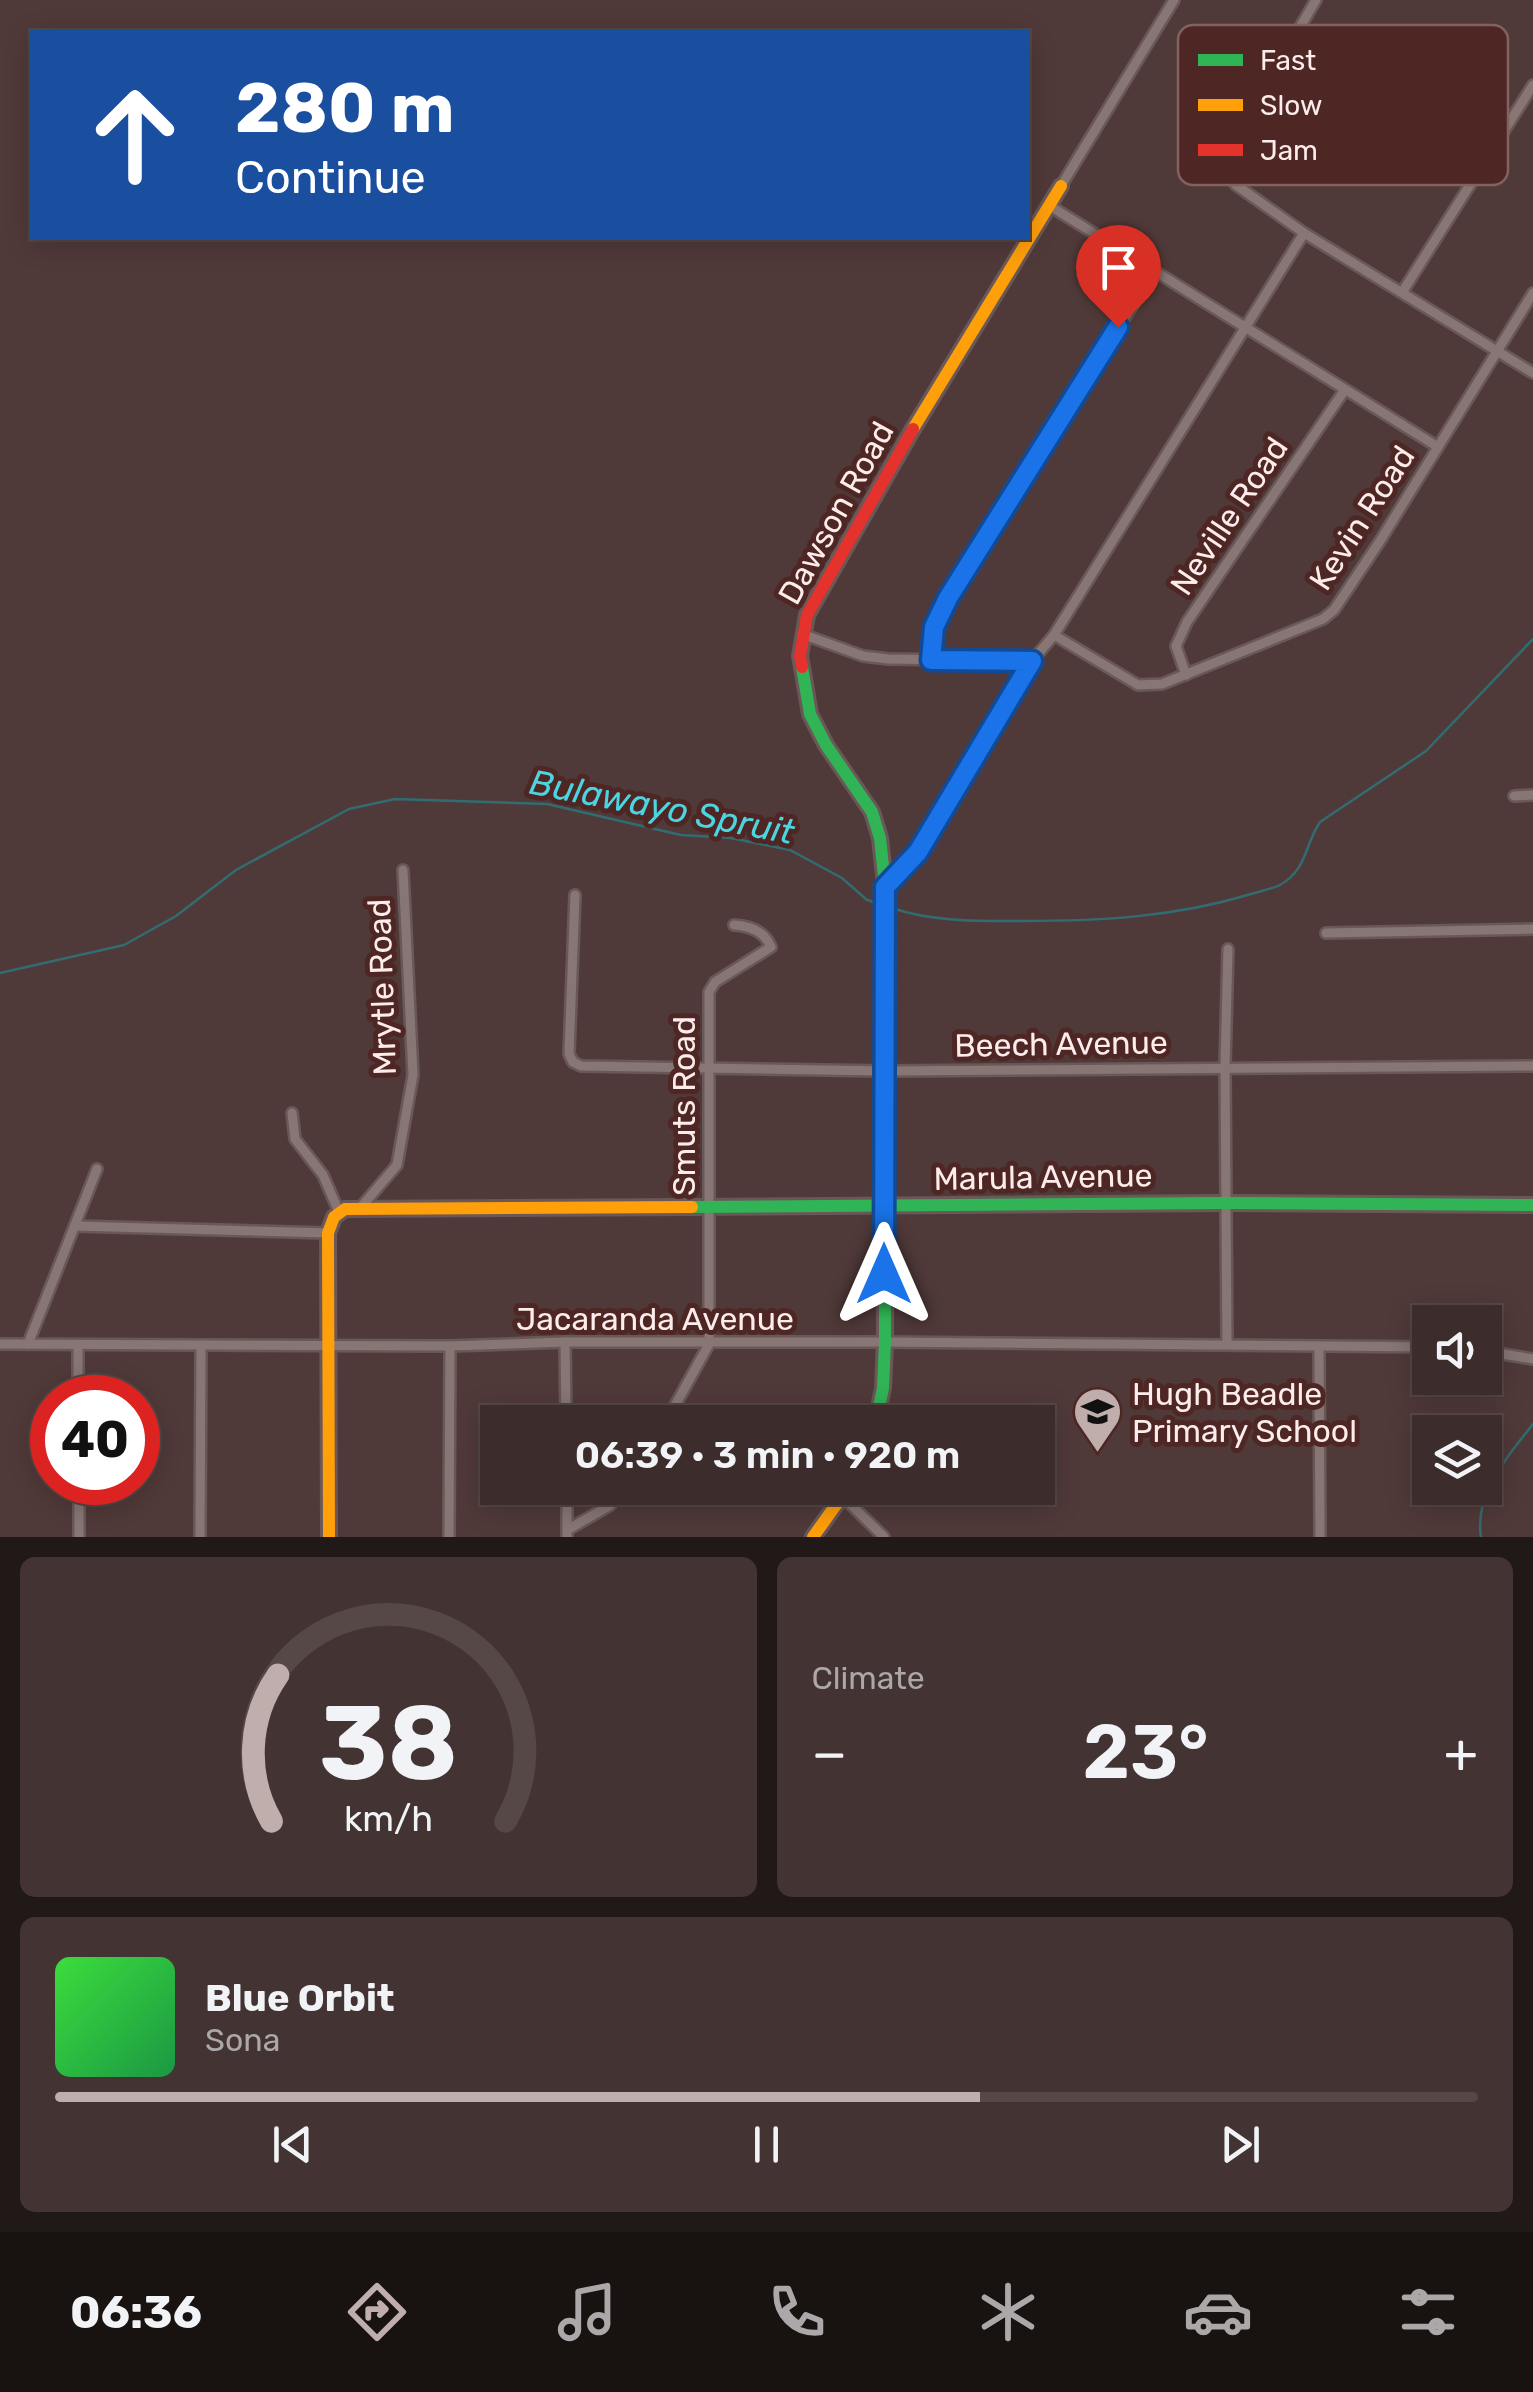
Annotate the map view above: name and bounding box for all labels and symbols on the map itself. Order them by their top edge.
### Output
legend [1178,25,1508,185]
text: Fast [1260,44,1316,77]
text: Slow [1260,89,1322,122]
text: Jam [1260,134,1318,167]
pin [1076,225,1161,328]
street label: Dawson Road [770,415,902,611]
street label: Neville Road [1162,430,1296,602]
street label: Kevin Road [1301,439,1423,597]
water label: Bulawayo Spruit [526,761,798,853]
street label: Mrytle Road [360,898,404,1076]
street label: Smuts Road [665,1016,703,1196]
street label: Beech Avenue [954,1023,1168,1065]
street label: Marula Avenue [933,1156,1153,1198]
position arrow [832,1222,936,1326]
street label: Jacaranda Avenue [516,1300,794,1338]
speed limit sign: 40 [30,1375,160,1505]
place label: Hugh Beadle Primary School [1132,1375,1357,1450]
school or university icon: Hugh Beadle Primary School [1071,1386,1123,1454]

